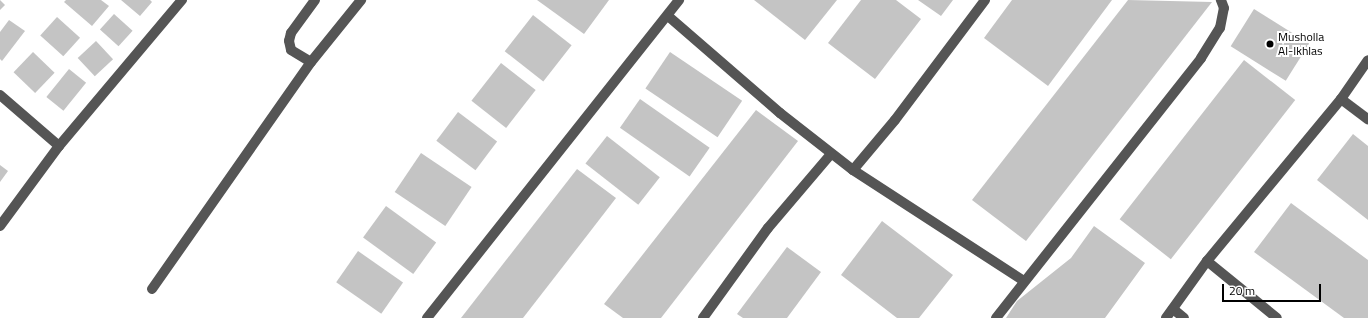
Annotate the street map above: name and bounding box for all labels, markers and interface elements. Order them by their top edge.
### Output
place label: Musholla Al-Ikhlas [1278,30,1324,58]
marker: Musholla Al-Ikhlas [1265,39,1275,49]
scale bar [1224,276,1323,302]
text: 20 m [1229,281,1255,300]

